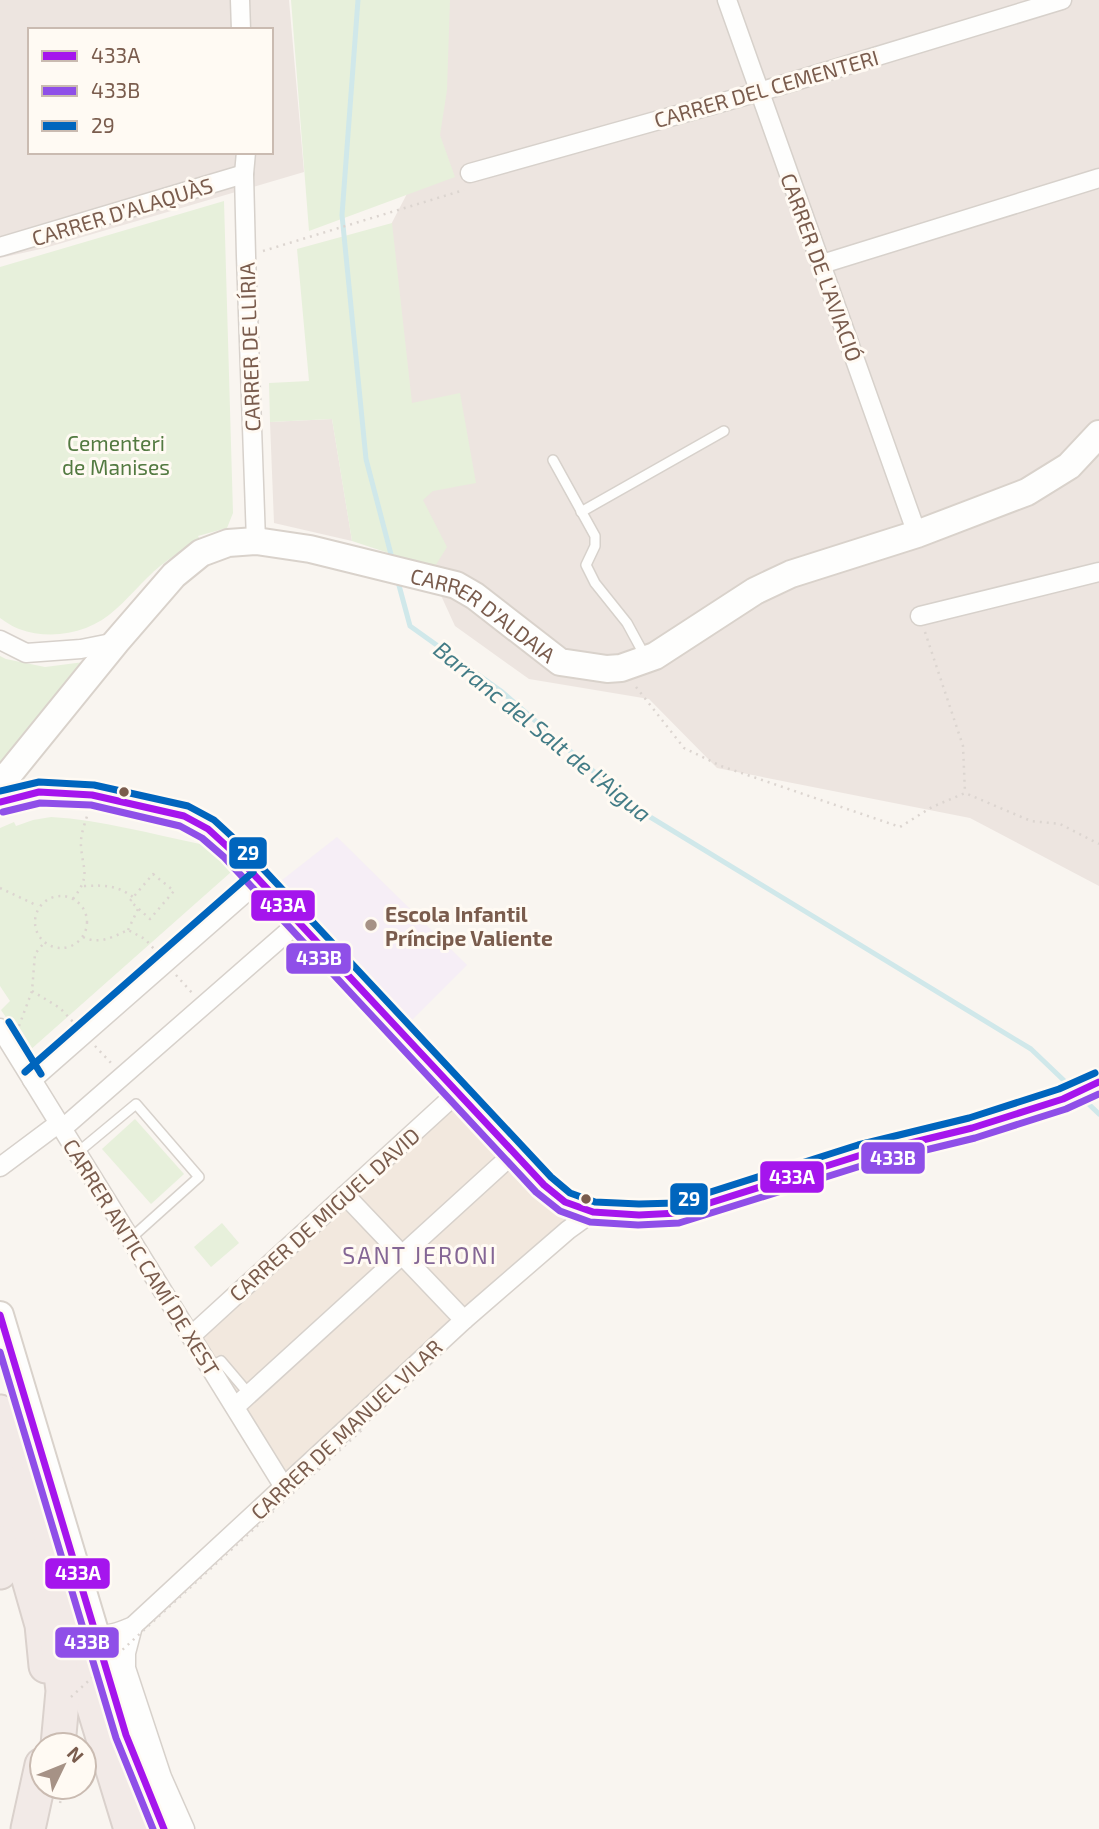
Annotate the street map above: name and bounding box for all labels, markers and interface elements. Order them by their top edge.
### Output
legend [28,28,273,154]
text: 433A [91,42,140,67]
street label: CARRER DEL CEMENTERI [651,44,881,132]
text: 433B [91,77,140,102]
text: 29 [91,112,115,137]
street label: CARRER DE L’AVIACIÓ [776,169,868,365]
street label: CARRER D’ALAQUÀS [29,172,216,251]
street label: CARRER DE LLÍRIA [234,262,264,432]
park label: Cementeri de Manises [62,430,170,479]
street label: CARRER D’ALDAIA [408,562,561,667]
water label: Barranc del Salt de l'Aigua [429,635,657,827]
unlabelled marker [117,785,131,799]
line badge: 29 [228,836,268,870]
text: 29 [237,841,259,864]
line badge: 433A [250,889,316,922]
text: 433A [260,893,307,916]
place label: Escola Infantil Príncipe Valiente [385,901,553,950]
marker: Escola Infantil Príncipe Valiente [363,917,379,933]
line badge: 433B [285,942,352,975]
text: 433B [296,946,342,969]
street label: CARRER DE MIGUEL DAVID [224,1122,424,1306]
street label: CARRER ANTIC CAMÍ DE XEST [59,1134,225,1380]
line badge: 433B [860,1141,926,1175]
text: 433B [870,1146,916,1169]
line badge: 433A [759,1160,825,1194]
text: 433A [769,1165,816,1188]
line badge: 29 [669,1182,709,1216]
text: 29 [678,1187,700,1210]
unlabelled marker [579,1192,593,1206]
district label: SANT JERONI [342,1241,498,1269]
street label: CARRER DE MANUEL VILAR [245,1334,447,1524]
line badge: 433A [44,1557,111,1590]
text: 433A [55,1561,102,1584]
line badge: 433B [54,1626,120,1659]
text: 433B [64,1630,110,1653]
north arrow [28,1731,98,1801]
text: N [63,1741,89,1767]

